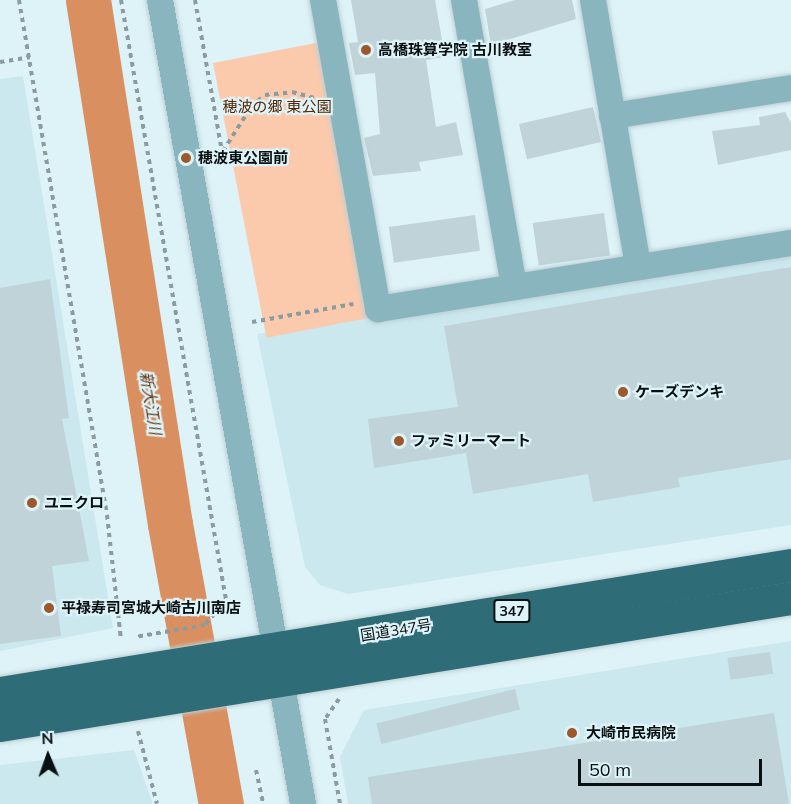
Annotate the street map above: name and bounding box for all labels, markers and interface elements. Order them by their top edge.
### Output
place label: 高橋珠算学院 古川教室 [378,41,532,59]
marker: 高橋珠算学院 古川教室 [359,43,373,57]
park label: 穂波の郷 東公園 [223,98,331,116]
place label: 穂波東公園前 [198,149,288,167]
marker: 穂波東公園前 [179,151,193,165]
water label: 新大江川 [137,370,165,436]
place label: ケーズデンキ [635,383,725,401]
marker: ケーズデンキ [616,385,630,399]
place label: ファミリーマート [411,432,531,450]
marker: ファミリーマート [392,434,406,448]
place label: ユニクロ [44,494,104,512]
marker: ユニクロ [25,496,39,510]
place label: 平禄寿司宮城大崎古川南店 [61,599,241,617]
road number: 347 [492,600,532,622]
marker: 平禄寿司宮城大崎古川南店 [42,601,56,615]
street label: 国道347号 [359,615,433,645]
marker: 大崎市民病院 [563,724,581,742]
place label: 大崎市民病院 [586,724,676,742]
north arrow [18,726,78,786]
text: N [41,728,54,748]
scale bar [581,747,766,785]
text: 50 m [589,758,631,781]

